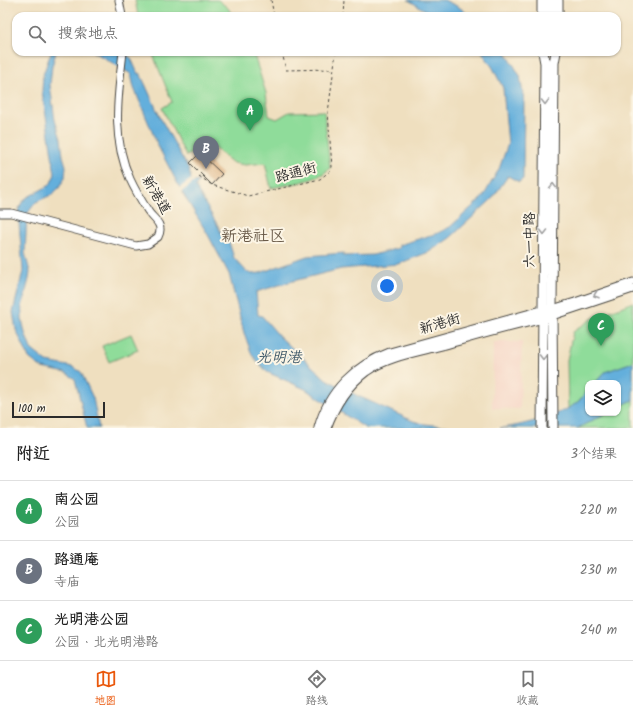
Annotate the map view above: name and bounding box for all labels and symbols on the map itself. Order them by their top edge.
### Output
pin: A [237,98,263,131]
one-way arrow [541,99,549,105]
pin: B [193,136,219,169]
street label: 路通街 [273,157,319,189]
street label: 新港道 [136,171,176,219]
one-way arrow [549,183,557,189]
street label: 六一中路 [519,212,541,268]
district label: 新港社区 [221,224,285,249]
one-way arrow [540,229,548,235]
your location [377,276,397,296]
one-way arrow [593,290,600,299]
street label: 新港街 [417,308,463,340]
pin: C [588,313,614,346]
water label: 光明港 [256,346,303,370]
one-way arrow [539,354,547,360]
scale bar [12,400,105,419]

